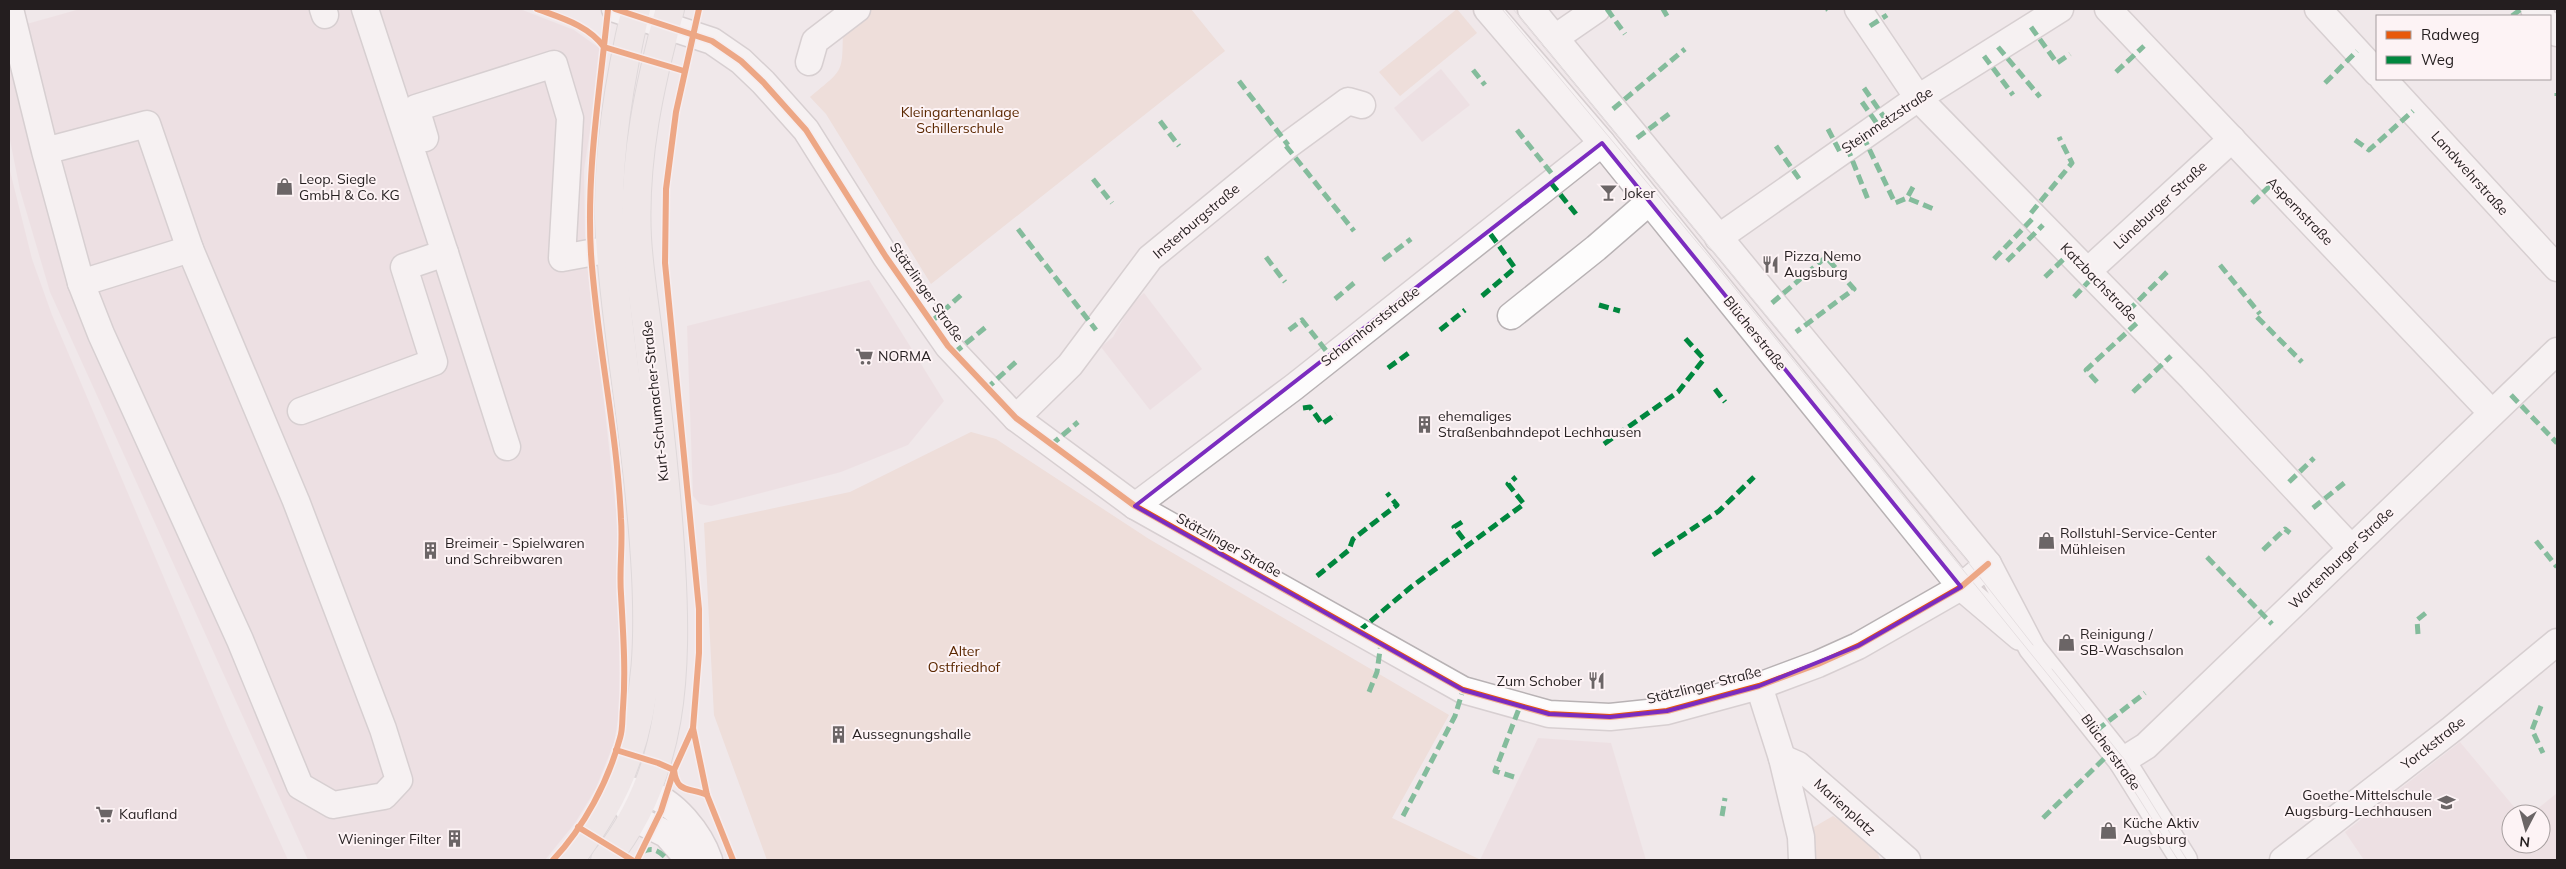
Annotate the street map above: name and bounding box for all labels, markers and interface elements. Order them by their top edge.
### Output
legend [2376,15,2551,80]
text: Radweg [2421,25,2479,44]
text: Weg [2421,50,2454,69]
street label: Steinmetzstraße [1838,83,1936,157]
park label: Kleingartenanlage Schillerschule [901,103,1019,137]
street label: Landwehrstraße [2427,127,2513,219]
street label: Lüneburger Straße [2110,157,2210,253]
place label: Leop. Siegle GmbH & Co. KG [299,170,400,204]
street label: Aspernstraße [2263,173,2337,249]
shop icon: Leop. Siegle GmbH & Co. KG [275,177,295,197]
street label: Insterburgstraße [1149,179,1243,263]
bar icon: Joker [1599,183,1619,203]
place label: Joker [1623,184,1656,202]
street label: Stätzlinger Straße [886,239,968,345]
street label: Katzbachstraße [2057,239,2141,325]
place label: Pizza Nemo Augsburg [1784,247,1861,281]
restaurant icon: Pizza Nemo Augsburg [1760,254,1780,274]
street label: Scharnhorststraße [1317,282,1423,370]
street label: Blücherstraße [1720,292,1790,374]
street label: Kurt-Schumacher-Straße [638,319,672,483]
supermarket icon: NORMA [854,346,874,366]
place label: NORMA [878,347,932,365]
place label: ehemaliges Straßenbahndepot Lechhausen [1438,407,1642,441]
building icon: ehemaliges Straßenbahndepot Lechhausen [1414,414,1434,434]
street label: Wartenburger Straße [2285,503,2397,613]
street label: Stätzlinger Straße [1173,509,1285,581]
place label: Rollstuhl-Service-Center Mühleisen [2060,524,2218,558]
shop icon: Rollstuhl-Service-Center Mühleisen [2036,531,2056,551]
place label: Breimeir - Spielwaren und Schreibwaren [445,534,585,568]
building icon: Breimeir - Spielwaren und Schreibwaren [421,541,441,561]
place label: Reinigung / SB-Waschsalon [2080,625,2184,659]
shop icon: Reinigung / SB-Waschsalon [2056,632,2076,652]
park label: Alter Ostfriedhof [928,642,1001,676]
street label: Stätzlinger Straße [1645,662,1763,708]
restaurant icon: Zum Schober [1586,671,1606,691]
place label: Zum Schober [1497,672,1583,690]
street label: Blücherstraße [2077,710,2145,794]
street label: Yorckstraße [2397,712,2469,774]
building icon: Aussegnungshalle [828,724,848,744]
place label: Aussegnungshalle [852,725,971,743]
street label: Marienplatz [1810,775,1880,839]
place label: Goethe-Mittelschule Augsburg-Lechhausen [2285,786,2432,820]
school or university icon: Goethe-Mittelschule Augsburg-Lechhausen [2436,793,2456,813]
supermarket icon: Kaufland [95,804,115,824]
north arrow [2501,804,2551,854]
place label: Kaufland [119,805,177,823]
place label: Küche Aktiv Augsburg [2123,814,2200,848]
shop icon: Küche Aktiv Augsburg [2099,821,2119,841]
building icon: Wieninger Filter [445,829,465,849]
place label: Wieninger Filter [338,830,442,848]
text: N [2518,832,2531,851]

